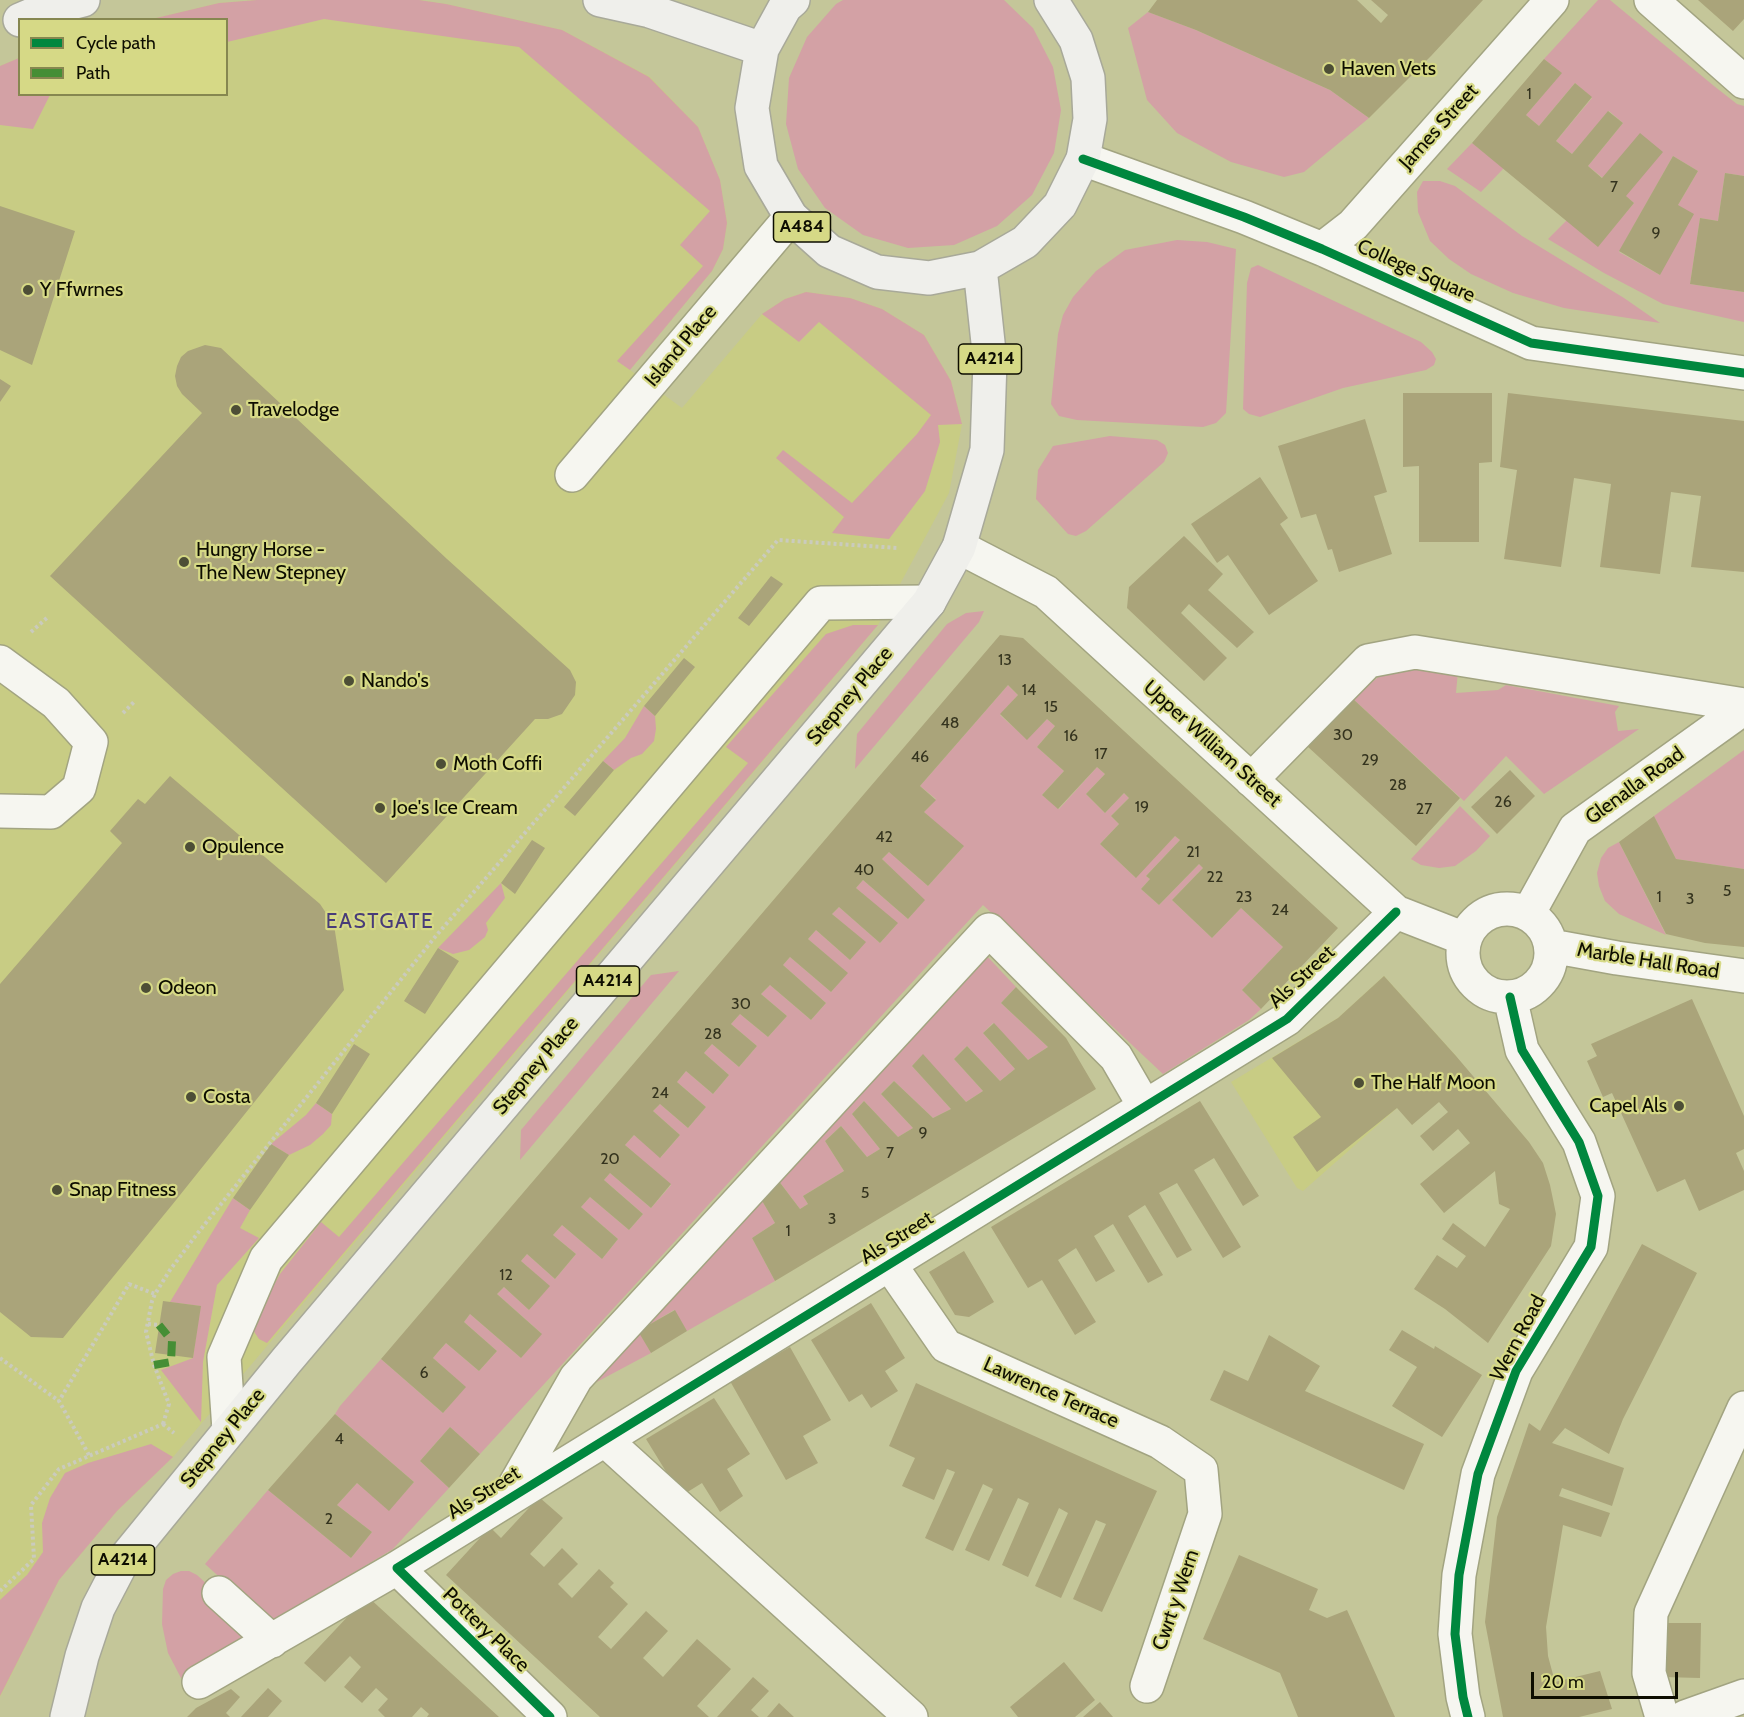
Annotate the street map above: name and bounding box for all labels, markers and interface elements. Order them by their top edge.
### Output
legend [18,18,228,96]
text: Cycle path [76,32,156,54]
place label: Haven Vets [1341,57,1436,81]
text: Path [76,62,110,84]
marker: Haven Vets [1322,62,1336,76]
street label: James Street [1394,79,1484,175]
house number: 1 [1526,84,1532,104]
house number: 7 [1610,177,1618,197]
road number: A484 [774,212,830,242]
house number: 9 [1651,223,1661,243]
street label: College Square [1353,234,1479,308]
place label: Y Ffwrnes [40,278,123,302]
marker: Y Ffwrnes [21,283,35,297]
street label: Island Place [640,300,722,392]
road number: A4214 [958,344,1022,374]
place label: Travelodge [248,398,339,422]
marker: Travelodge [229,403,243,417]
place label: Hungry Horse - The New Stepney [196,538,346,585]
marker: Hungry Horse - The New Stepney [177,555,191,569]
street label: Stepney Place [802,642,898,750]
house number: 13 [998,650,1012,670]
place label: Nando's [361,669,429,693]
marker: Nando's [342,674,356,688]
street label: Upper William Street [1138,676,1286,812]
house number: 14 [1022,680,1036,700]
house number: 15 [1044,697,1058,717]
house number: 48 [941,713,959,733]
house number: 30 [1333,725,1353,745]
house number: 16 [1064,726,1078,746]
street label: Glenalla Road [1581,742,1689,830]
house number: 17 [1094,744,1108,764]
house number: 46 [911,747,929,767]
house number: 29 [1361,750,1379,770]
place label: Moth Coffi [453,752,542,776]
marker: Moth Coffi [434,757,448,771]
house number: 28 [1389,775,1407,795]
house number: 26 [1494,792,1512,812]
place label: Joe's Ice Cream [392,796,518,820]
house number: 19 [1135,797,1149,817]
house number: 27 [1416,799,1432,819]
marker: Joe's Ice Cream [373,801,387,815]
house number: 42 [875,827,893,847]
place label: Opulence [202,835,284,859]
marker: Opulence [183,840,197,854]
house number: 21 [1186,842,1200,862]
house number: 40 [854,860,874,880]
house number: 22 [1207,867,1223,887]
house number: 5 [1723,881,1731,901]
house number: 23 [1235,887,1253,907]
house number: 1 [1656,887,1662,907]
house number: 3 [1686,889,1694,909]
house number: 24 [1271,900,1289,920]
district label: EASTGATE [326,909,434,935]
street label: Marble Hall Road [1575,938,1721,984]
street label: Als Street [1264,941,1340,1013]
road number: A4214 [576,966,640,996]
place label: Odeon [158,976,217,1000]
marker: Odeon [139,981,153,995]
house number: 30 [731,994,751,1014]
street label: Stepney Place [488,1012,584,1120]
house number: 28 [704,1024,722,1044]
place label: The Half Moon [1371,1071,1496,1095]
marker: The Half Moon [1352,1076,1366,1090]
house number: 24 [651,1083,669,1103]
place label: Costa [203,1085,251,1109]
marker: Costa [184,1090,198,1104]
place label: Capel Als [1589,1094,1667,1118]
marker: Capel Als [1672,1099,1686,1113]
house number: 9 [918,1123,928,1143]
house number: 7 [886,1143,894,1163]
house number: 20 [600,1149,620,1169]
place label: Snap Fitness [69,1178,176,1202]
marker: Snap Fitness [50,1183,64,1197]
house number: 5 [861,1183,869,1203]
street label: Als Street [856,1206,938,1270]
house number: 3 [828,1209,836,1229]
house number: 1 [785,1221,791,1241]
house number: 12 [499,1265,513,1285]
street label: Wern Road [1485,1291,1551,1385]
street label: Lawrence Terrace [980,1352,1122,1434]
house number: 6 [419,1363,429,1383]
street label: Stepney Place [176,1384,270,1492]
house number: 4 [334,1429,344,1449]
street label: Als Street [443,1461,525,1525]
house number: 2 [325,1509,333,1529]
road number: A4214 [92,1545,154,1575]
street label: Cwrt y Wern [1148,1547,1204,1653]
street label: Pottery Place [438,1583,534,1677]
scale bar [1534,1660,1681,1698]
text: 20 m [1542,1671,1584,1693]

